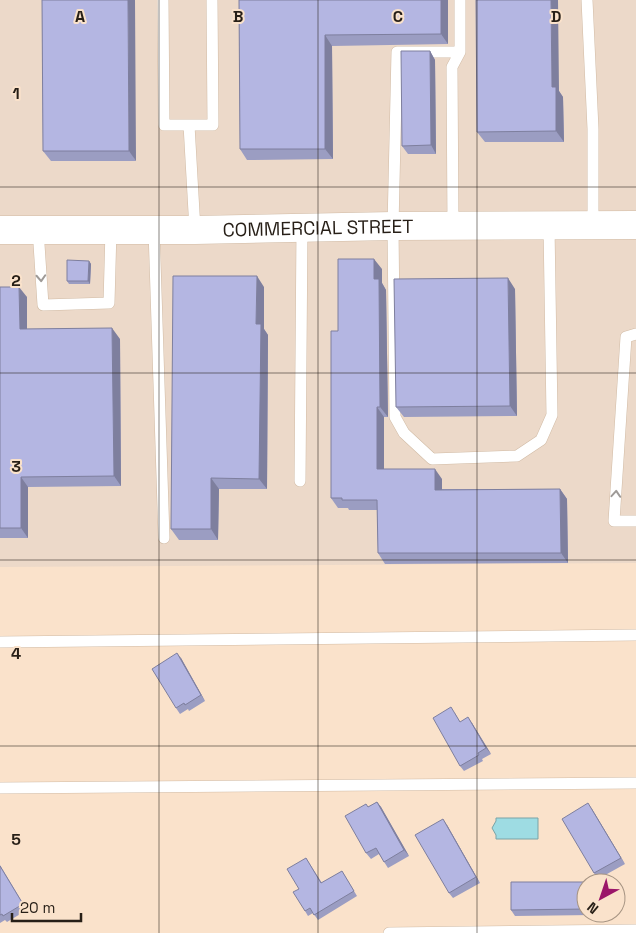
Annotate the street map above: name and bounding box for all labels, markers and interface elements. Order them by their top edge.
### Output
text: A [75,6,85,27]
text: B [233,6,243,27]
text: C [393,6,403,27]
text: D [551,6,561,27]
text: 1 [12,83,20,104]
street label: COMMERCIAL STREET [222,213,413,242]
text: 2 [11,270,21,291]
one-way arrow [35,274,46,282]
text: 3 [11,456,21,477]
one-way arrow [610,490,621,498]
text: 4 [11,643,21,664]
text: 5 [11,829,21,850]
north arrow [576,873,626,923]
scale bar [12,890,81,922]
text: 20 m [20,898,55,917]
text: N [583,898,602,918]

